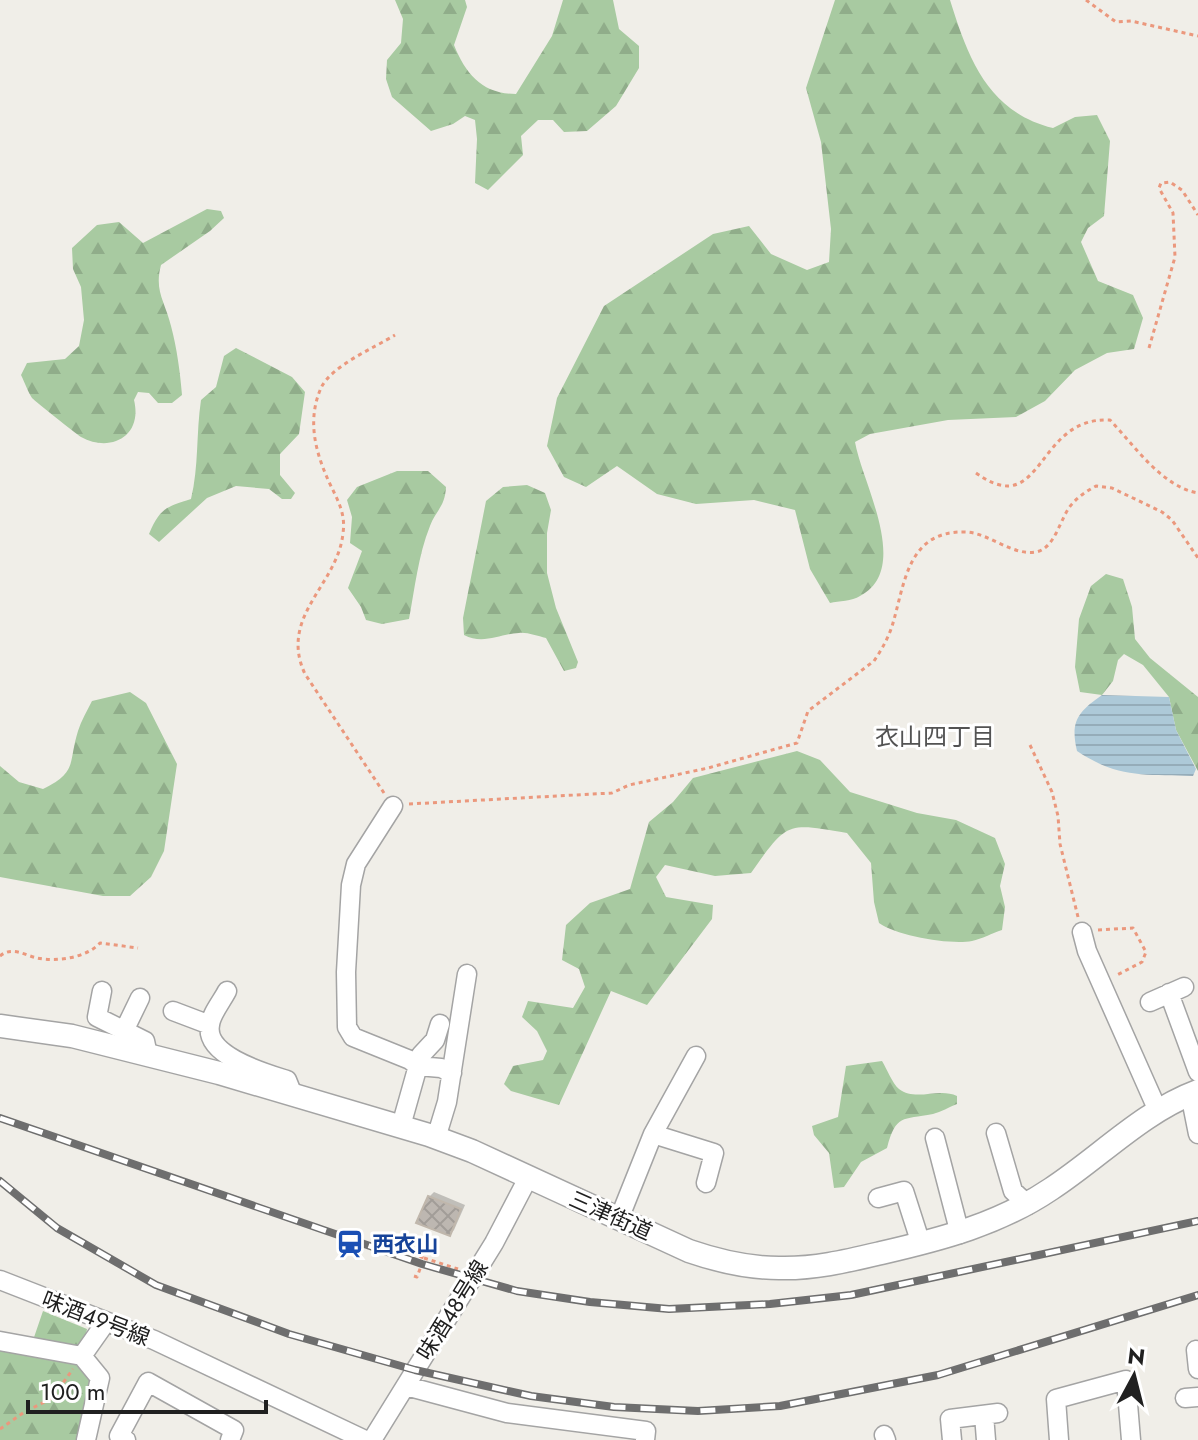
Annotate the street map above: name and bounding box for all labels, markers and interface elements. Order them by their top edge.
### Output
district label: 衣山四丁目 [875,719,995,754]
street label: 三津街道 [564,1182,658,1248]
place label: 西衣山 [372,1228,438,1260]
station icon: 西衣山 [335,1229,365,1259]
street label: 味酒48号線 [409,1254,495,1366]
street label: 味酒49号線 [37,1283,155,1353]
north arrow [1094,1336,1174,1416]
text: N [1126,1339,1147,1373]
scale bar [28,1364,266,1414]
text: 100 m [40,1374,106,1409]

